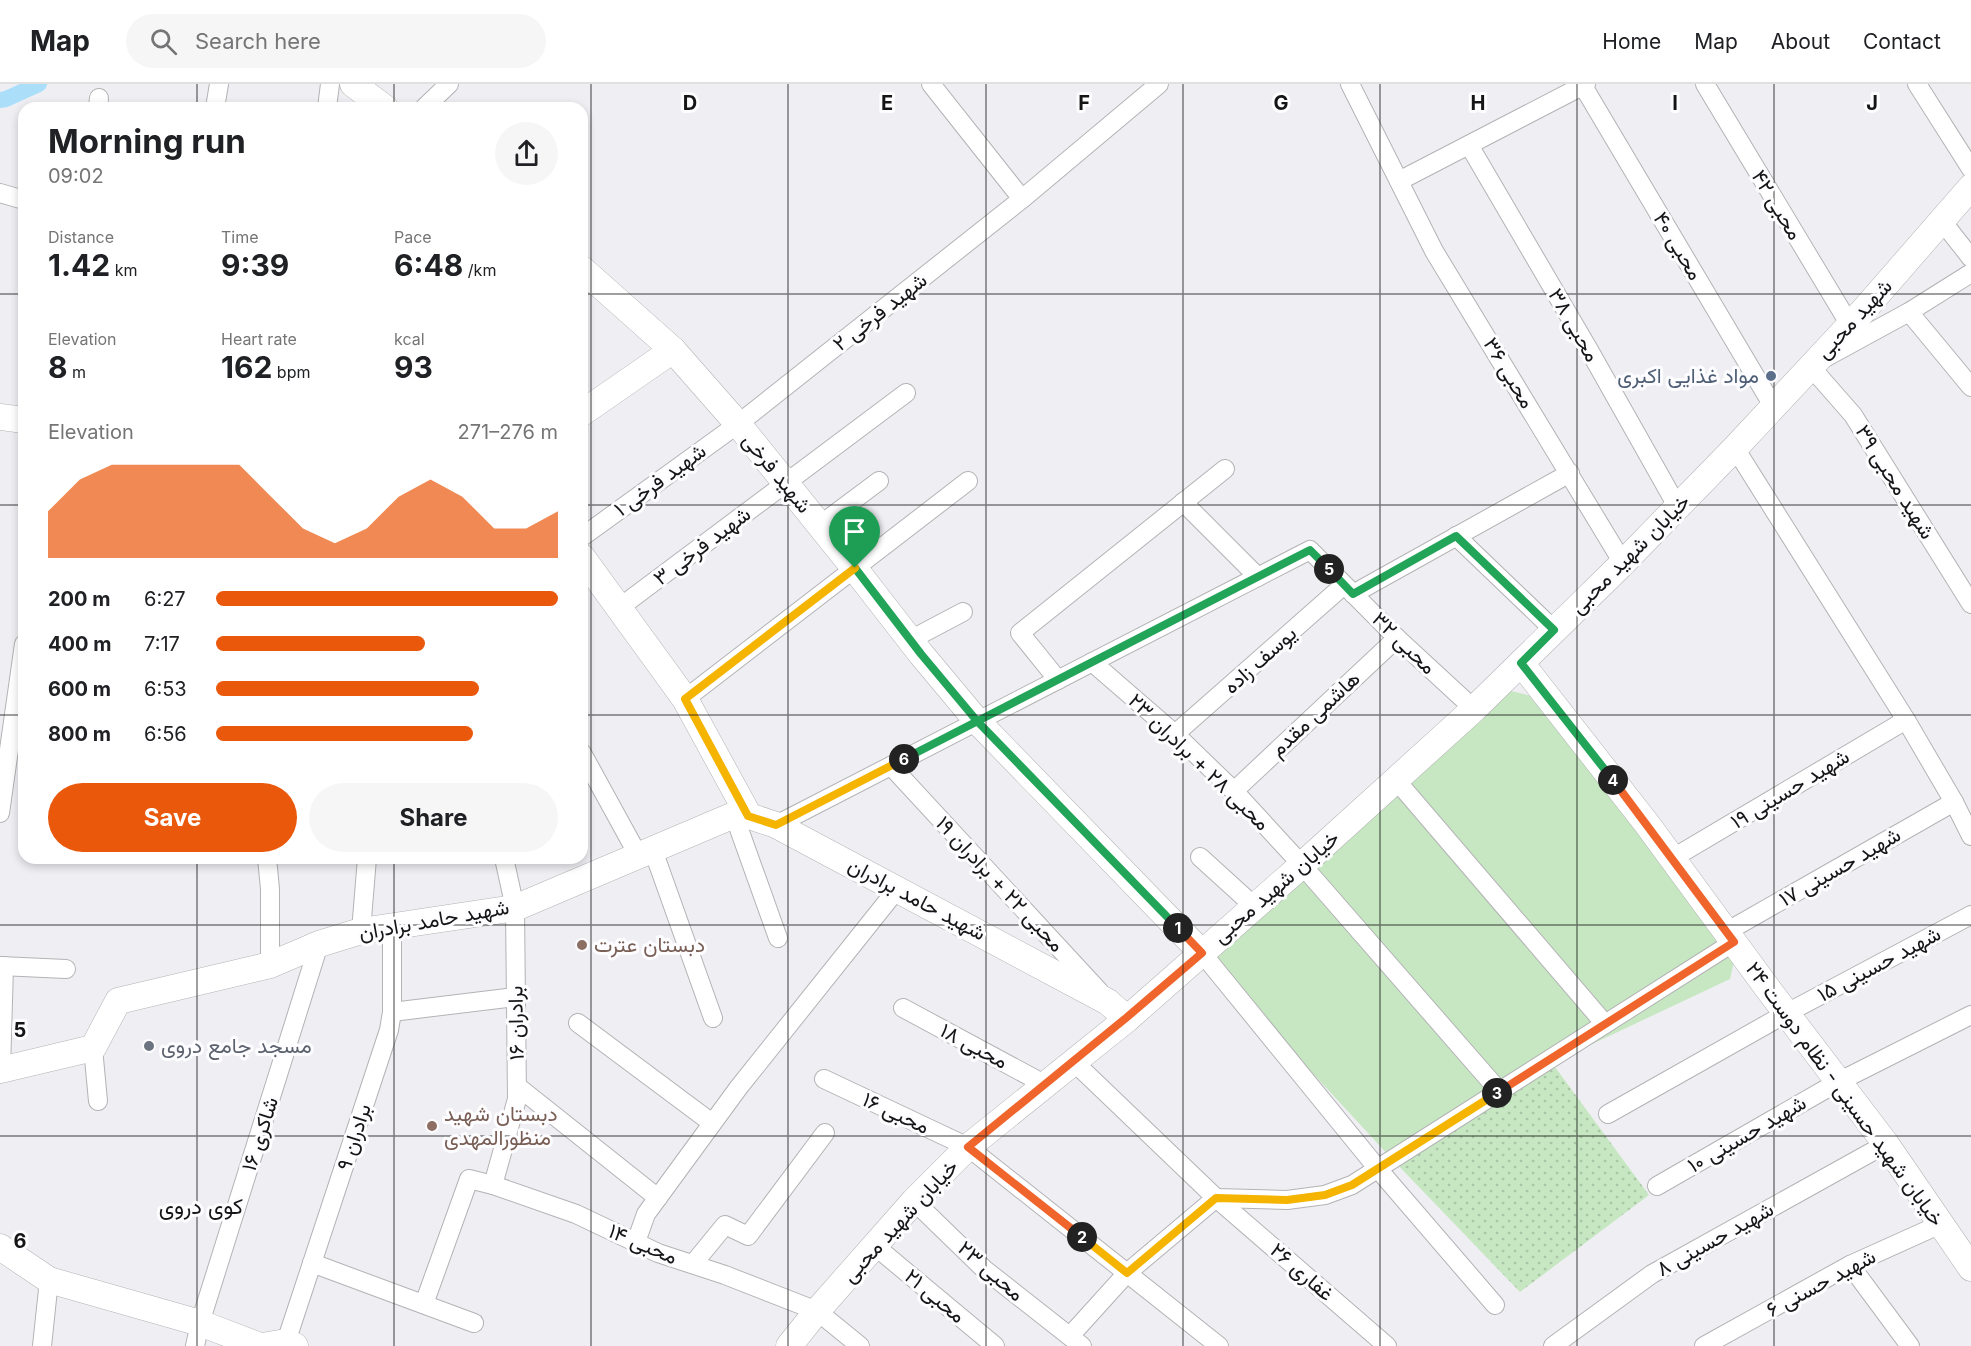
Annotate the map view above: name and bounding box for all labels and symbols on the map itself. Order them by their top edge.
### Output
text: D [683,91,697,115]
text: E [881,91,893,115]
text: F [1078,91,1090,115]
text: G [1273,91,1289,115]
text: H [1471,91,1485,115]
text: I [1672,91,1678,115]
text: J [1866,91,1878,115]
street label: محبی ۴۲ [1747,165,1808,244]
street label: محبی ۴۰ [1648,207,1708,284]
street label: شهید فرخی ۲ [828,267,932,357]
street label: شهید محبی [1810,274,1898,364]
street label: محبی ۳۸ [1543,284,1605,366]
street label: محبی ۳۶ [1479,333,1540,413]
place label: مواد غذایی اکبری [1617,363,1759,389]
marker: مواد غذایی اکبری [1764,369,1778,383]
street label: شهید محبی ۳۹ [1850,420,1940,544]
street label: شهید فرخی [737,428,817,518]
street label: شهید فرخی ۱ [609,438,711,522]
street label: خیابان شهید محبی [1565,489,1695,619]
street label: شهید فرخی ۳ [648,501,756,591]
pin [829,506,880,568]
pin: 5 [1314,554,1344,584]
street label: محبی ۳۲ [1367,606,1441,679]
street label: یوسف زاده [1218,620,1302,700]
street label: هاشمی مقدم [1265,666,1366,763]
street label: محبی ۲۸ + برادران ۲۳ [1123,688,1275,836]
street label: شهید حسینی ۱۹ [1726,743,1854,835]
pin: 6 [889,744,919,774]
pin: 4 [1598,765,1628,795]
street label: محبی ۲۲ + برادران ۱۹ [930,811,1070,957]
street label: شهید حسینی ۱۷ [1775,822,1905,912]
street label: خیابان شهید محبی [1207,825,1345,949]
street label: شهید حامد برادران [844,852,990,946]
street label: شهید حامد برادران [357,894,511,946]
pin: 1 [1163,913,1193,943]
street label: شهید حسینی ۱۵ [1813,921,1945,1007]
place label: دبستان عترت [594,932,705,958]
marker: دبستان عترت [575,938,589,952]
street label: خیابان شهید حسینی - نظام دوست ۲۴ [1739,957,1950,1232]
street label: برادران ۱۶ [502,985,530,1061]
street label: محبی ۱۸ [936,1017,1012,1074]
text: 5 [14,1018,26,1042]
place label: مسجد جامع دروی [161,1033,312,1060]
marker: مسجد جامع دروی [142,1039,156,1053]
pin: 3 [1482,1078,1512,1108]
street label: محبی ۱۶ [859,1086,933,1139]
street label: شهید حسینی ۱۰ [1683,1090,1811,1178]
street label: شاکری ۱۶ [236,1094,284,1174]
street label: برادران ۹ [331,1100,377,1174]
place label: دبستان شهید منظورالمهدی [444,1101,557,1151]
marker: دبستان شهید منظورالمهدی [425,1119,439,1133]
street label: خیابان شهید محبی [836,1154,964,1288]
district label: کوی دروی [159,1193,243,1220]
street label: شهید حسینی ۸ [1652,1196,1778,1282]
street label: محبی ۱۴ [605,1218,681,1269]
pin: 2 [1067,1222,1097,1252]
text: 6 [14,1229,27,1253]
street label: محبی ۲۳ [953,1235,1029,1306]
street label: غفاری ۲۶ [1265,1237,1339,1307]
street label: شهید حسنی ۶ [1762,1243,1880,1323]
street label: محبی ۲۱ [900,1263,971,1328]

